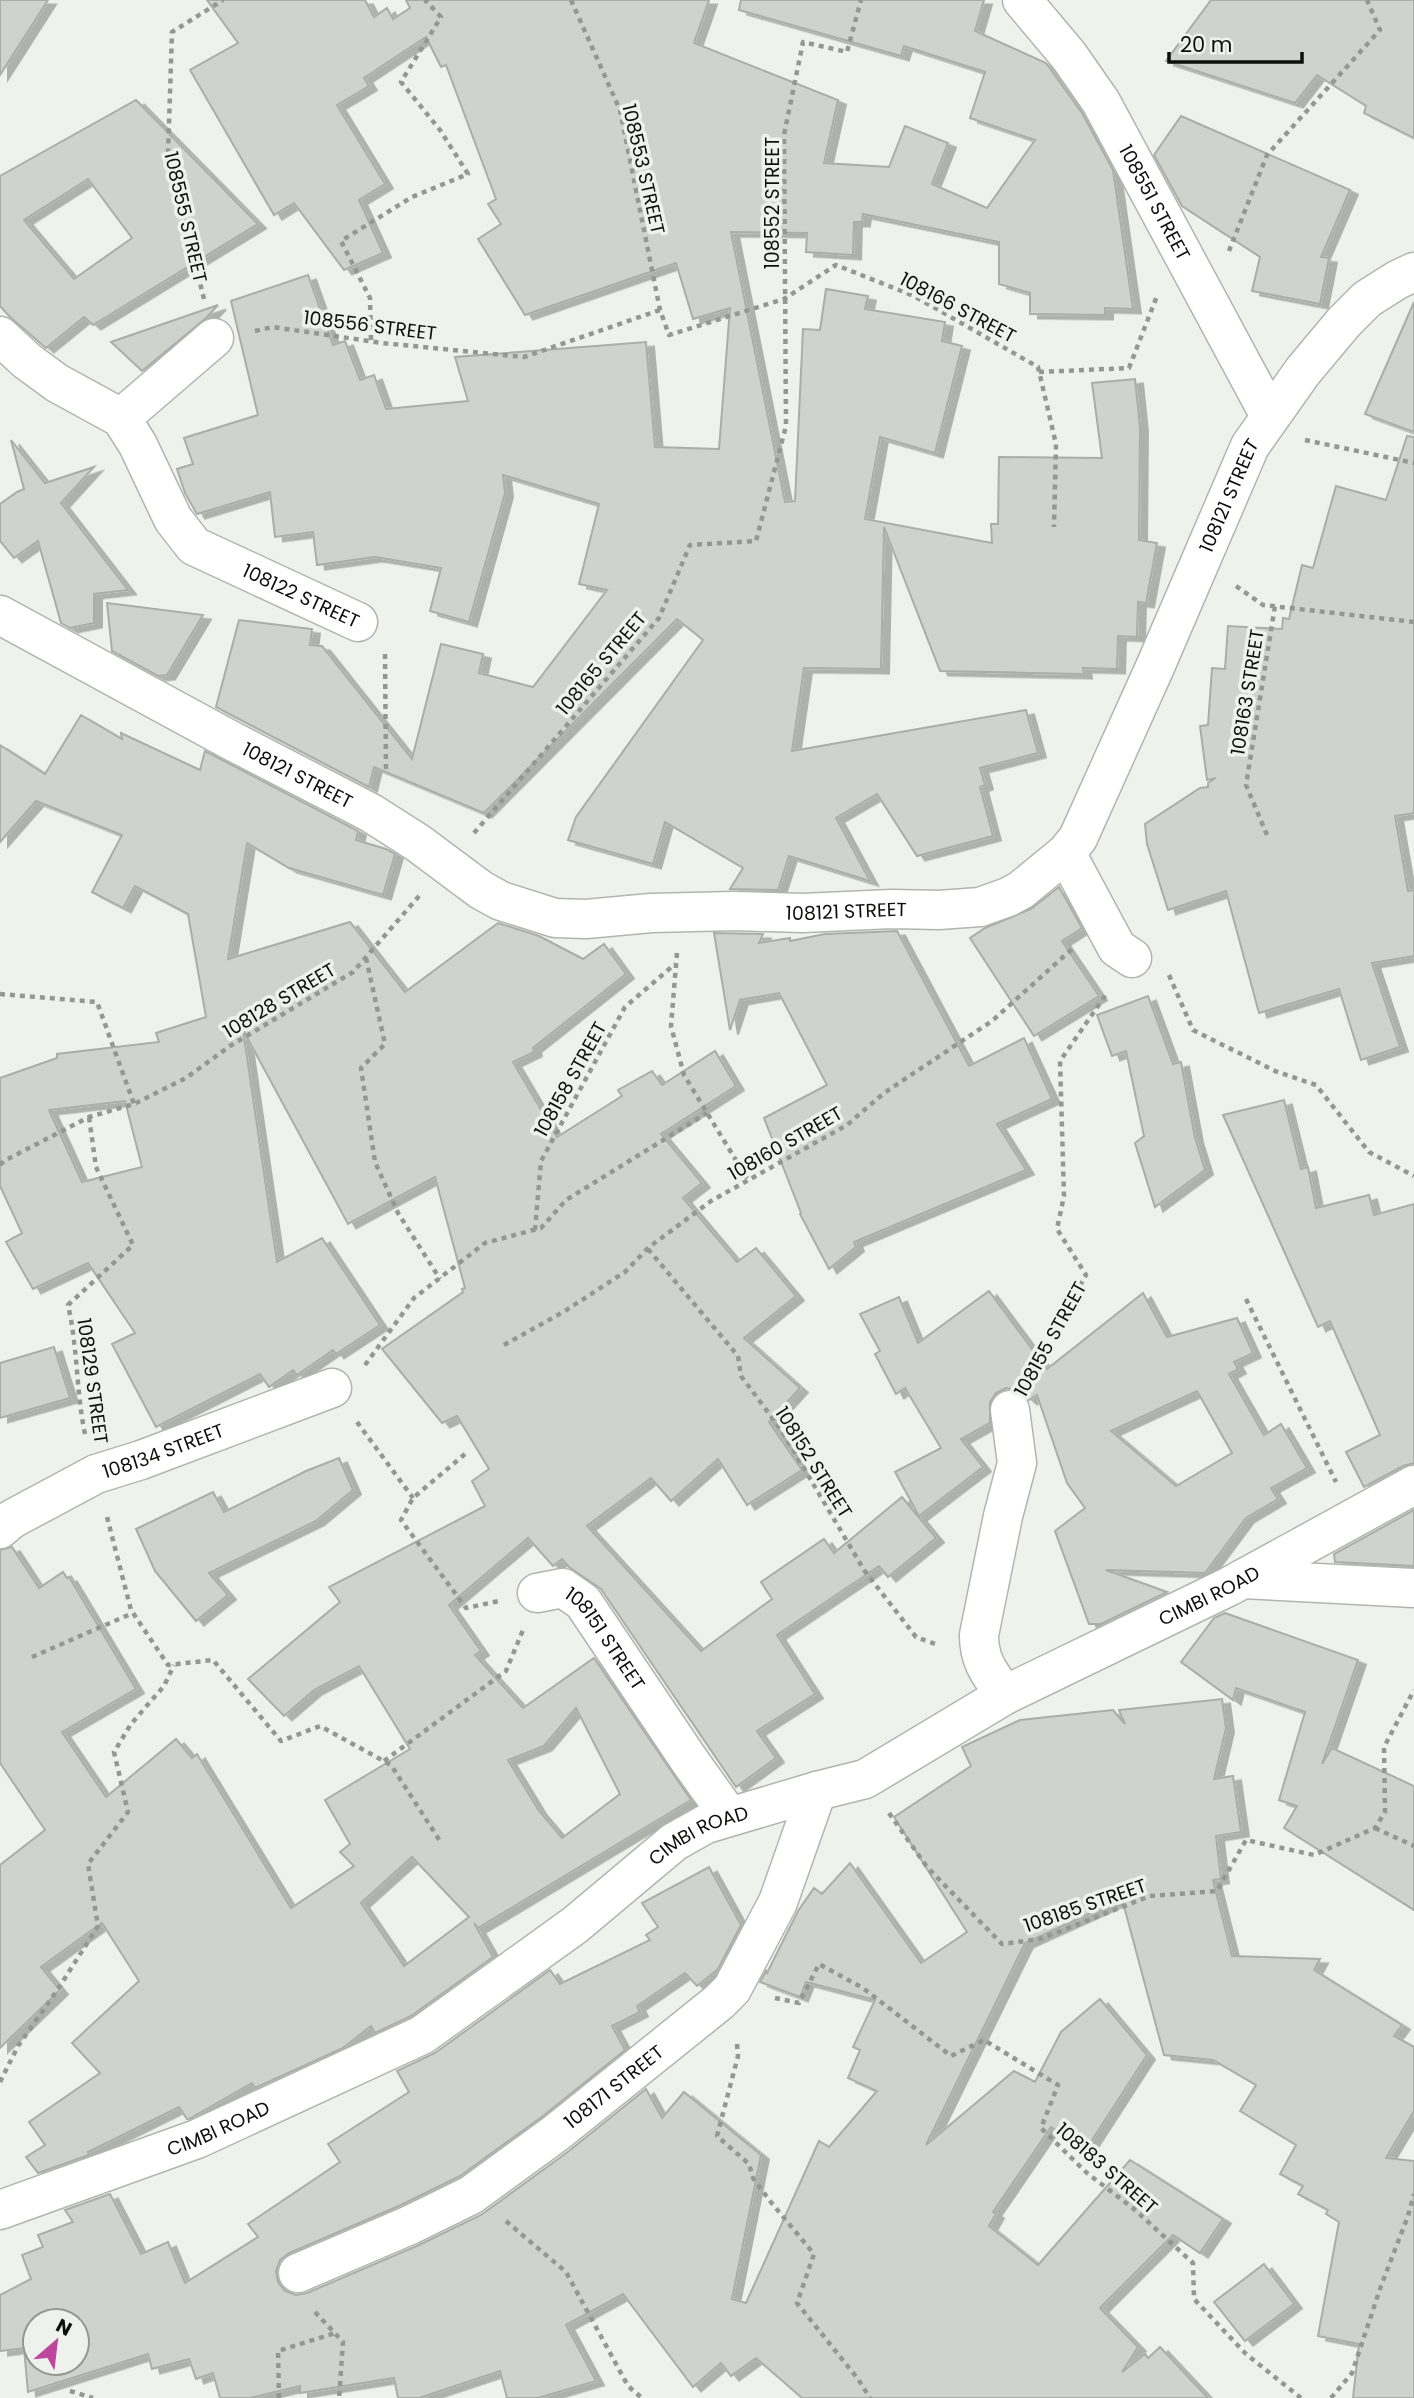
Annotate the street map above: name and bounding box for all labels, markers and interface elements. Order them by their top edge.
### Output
scale bar [1169,21,1302,65]
text: 20 m [1180,30,1233,59]
street label: 108553 STREET [615,101,672,237]
street label: 108552 STREET [759,137,786,269]
street label: 108551 STREET [1112,140,1197,265]
street label: 108555 STREET [157,149,214,285]
street label: 108166 STREET [895,265,1021,349]
street label: 108556 STREET [302,304,438,347]
street label: 108121 STREET [1193,433,1265,557]
street label: 108122 STREET [238,557,364,635]
street label: 108165 STREET [550,606,653,721]
street label: 108163 STREET [1224,627,1271,757]
street label: 108121 STREET [238,736,357,815]
street label: 108121 STREET [785,896,907,927]
street label: 108128 STREET [218,956,341,1045]
street label: 108158 STREET [528,1017,613,1142]
street label: 108160 STREET [723,1100,847,1187]
street label: 108155 STREET [1008,1277,1093,1402]
street label: 108129 STREET [70,1316,115,1446]
street label: 108152 STREET [769,1401,859,1523]
street label: 108134 STREET [99,1417,228,1485]
street label: CIMBI ROAD [1154,1559,1265,1633]
street label: 108151 STREET [559,1581,651,1695]
street label: CIMBI ROAD [643,1799,752,1872]
street label: 108185 STREET [1020,1872,1150,1939]
street label: 108171 STREET [559,2039,669,2135]
street label: CIMBI ROAD [163,2094,274,2163]
street label: 108183 STREET [1050,2116,1163,2220]
north arrow [21,2307,91,2377]
text: N [51,2312,76,2343]

